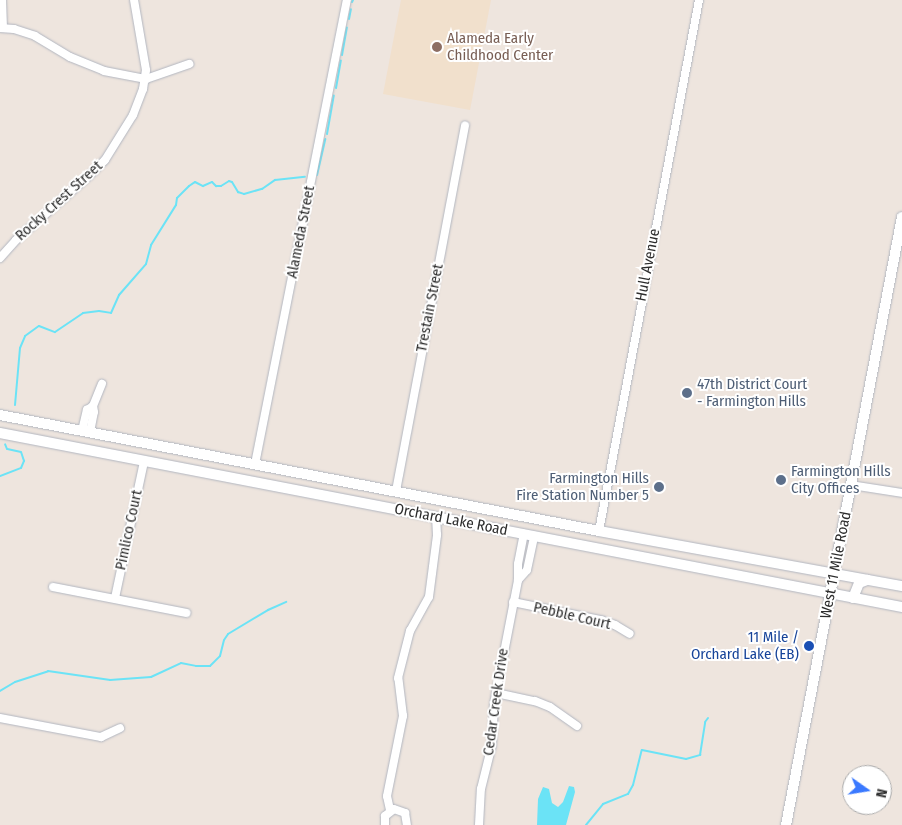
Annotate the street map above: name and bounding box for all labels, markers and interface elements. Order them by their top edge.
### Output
place label: Alameda Early Childhood Center [447,29,553,64]
marker: Alameda Early Childhood Center [431,41,443,53]
street label: Rocky Crest Street [12,157,106,245]
street label: Alameda Street [283,184,319,280]
street label: Hull Avenue [632,227,664,303]
street label: Trestain Street [413,262,447,354]
place label: 47th District Court - Farmington Hills [697,375,807,410]
marker: 47th District Court - Farmington Hills [681,387,693,399]
place label: Farmington Hills City Offices [791,462,891,497]
place label: Farmington Hills Fire Station Number 5 [516,469,649,504]
marker: Farmington Hills City Offices [775,474,787,486]
marker: Farmington Hills Fire Station Number 5 [653,481,665,493]
street label: Pimlico Court [112,488,146,572]
street label: Orchard Lake Road [393,500,509,540]
street label: West 11 Mile Road [817,510,855,620]
street label: Pebble Court [532,598,612,634]
place label: 11 Mile / Orchard Lake (EB) [691,628,799,663]
marker: 11 Mile / Orchard Lake (EB) [803,640,815,652]
street label: Cedar Creek Drive [480,647,512,757]
north arrow [842,765,892,815]
text: N [872,787,890,799]

